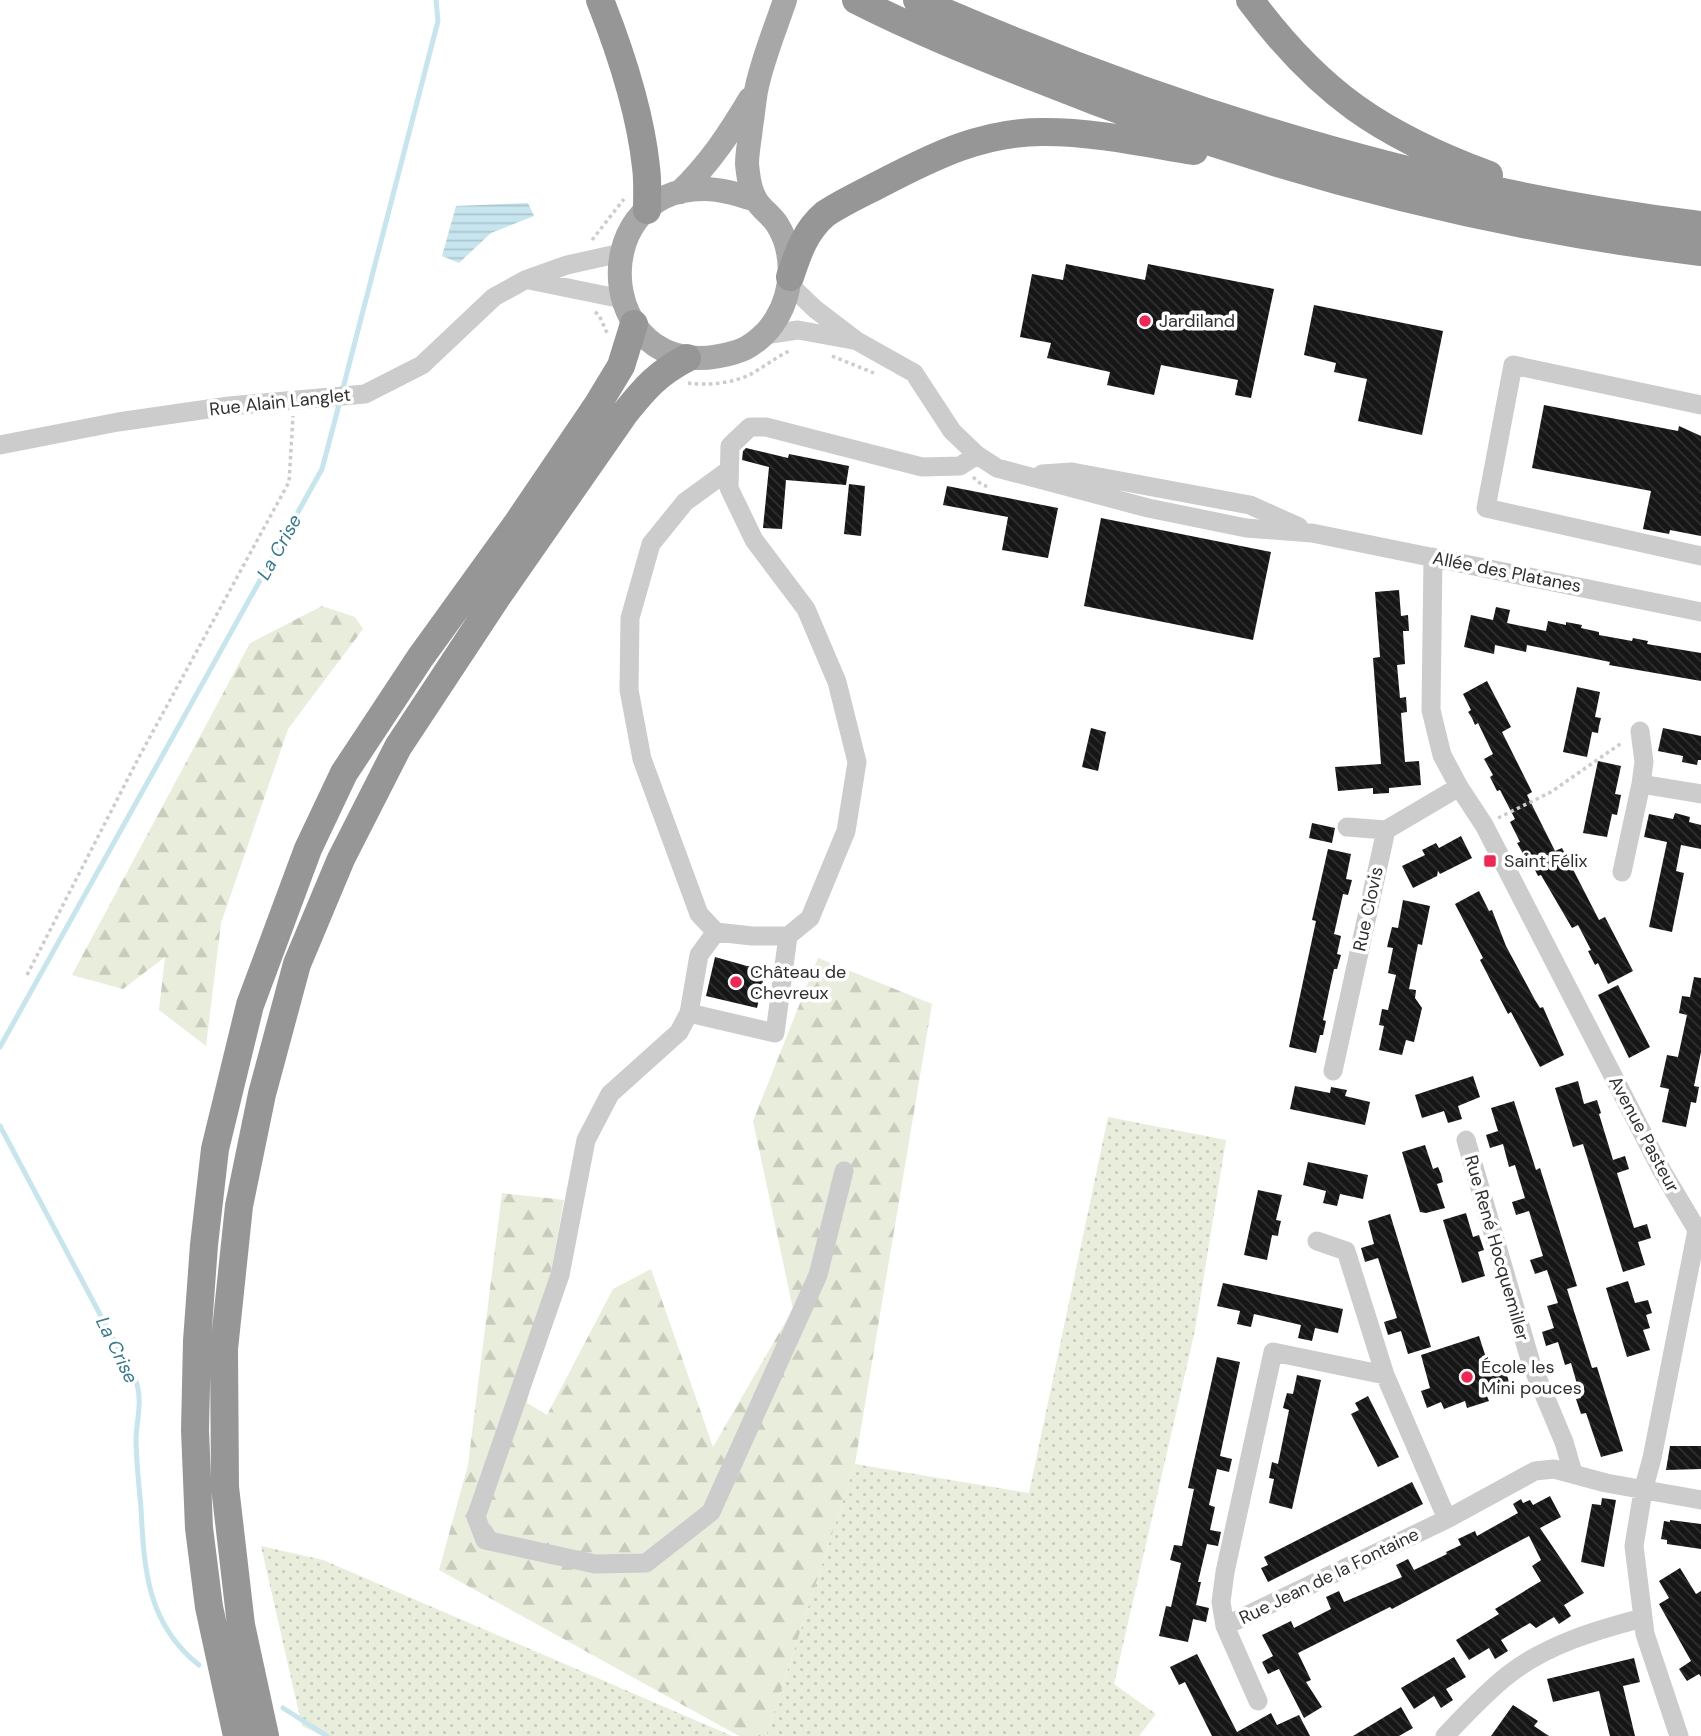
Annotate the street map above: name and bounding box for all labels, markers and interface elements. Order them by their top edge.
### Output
place label: Jardiland [1159,309,1235,333]
marker: Jardiland [1137,313,1153,329]
street label: Rue Alain Langlet [208,383,352,421]
water label: La Crise [251,510,307,584]
street label: Allée des Platanes [1431,546,1583,598]
place label: Saint Félix [1504,849,1588,873]
marker: Saint Félix [1482,853,1498,869]
street label: Rue Clovis [1347,864,1389,954]
place label: Château de Chevreux [750,960,846,1005]
marker: Château de Chevreux [728,974,744,990]
street label: Avenue Pasteur [1603,1072,1685,1197]
street label: Rue René Hocquemiller [1459,1152,1535,1344]
water label: La Crise [90,1313,144,1388]
place label: École les Mini pouces [1481,1355,1582,1400]
marker: École les Mini pouces [1459,1369,1475,1385]
street label: Rue Jean de la Fontaine [1235,1522,1423,1630]

